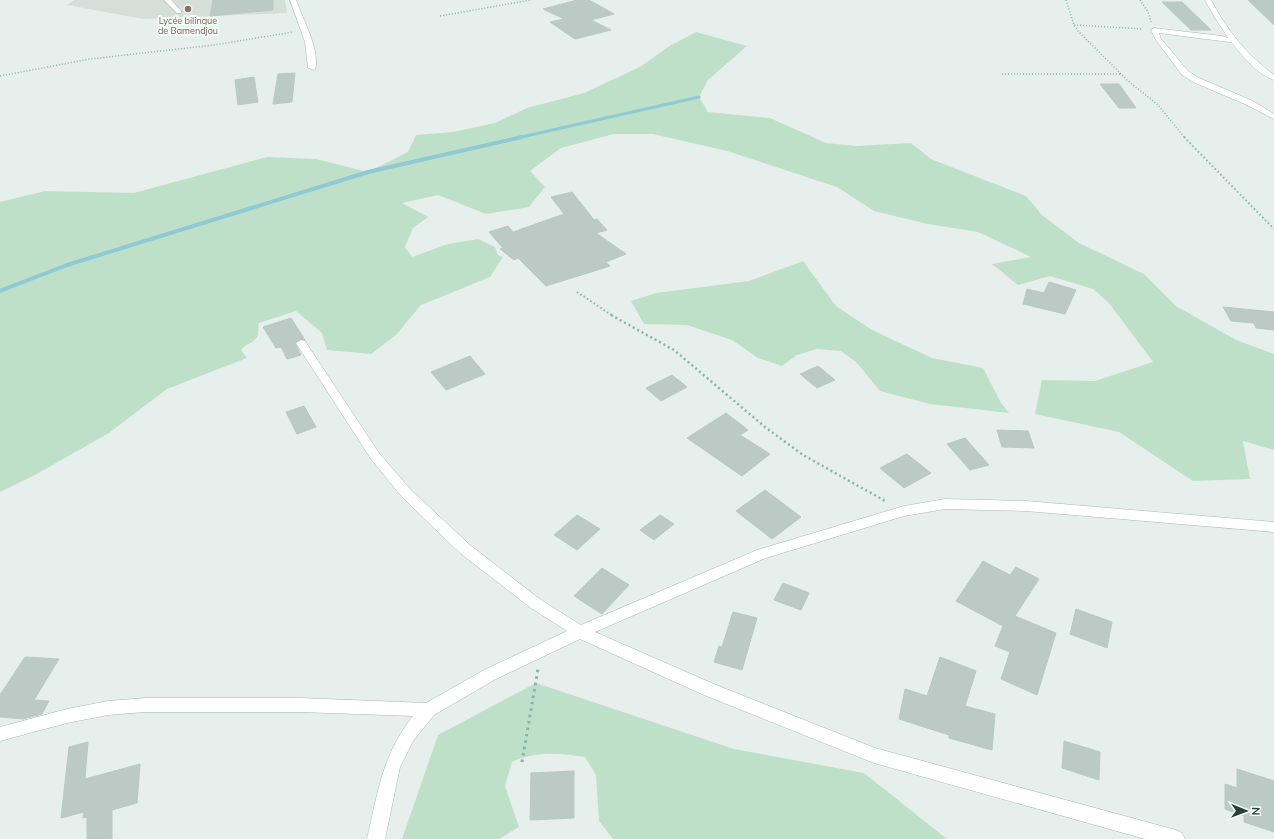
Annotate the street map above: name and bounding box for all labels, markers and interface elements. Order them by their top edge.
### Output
marker: Lycée bilingue de Bamendjou [183,4,193,14]
place label: Lycée bilingue de Bamendjou [158,15,218,36]
north arrow [1226,791,1266,831]
text: N [1249,807,1263,815]

